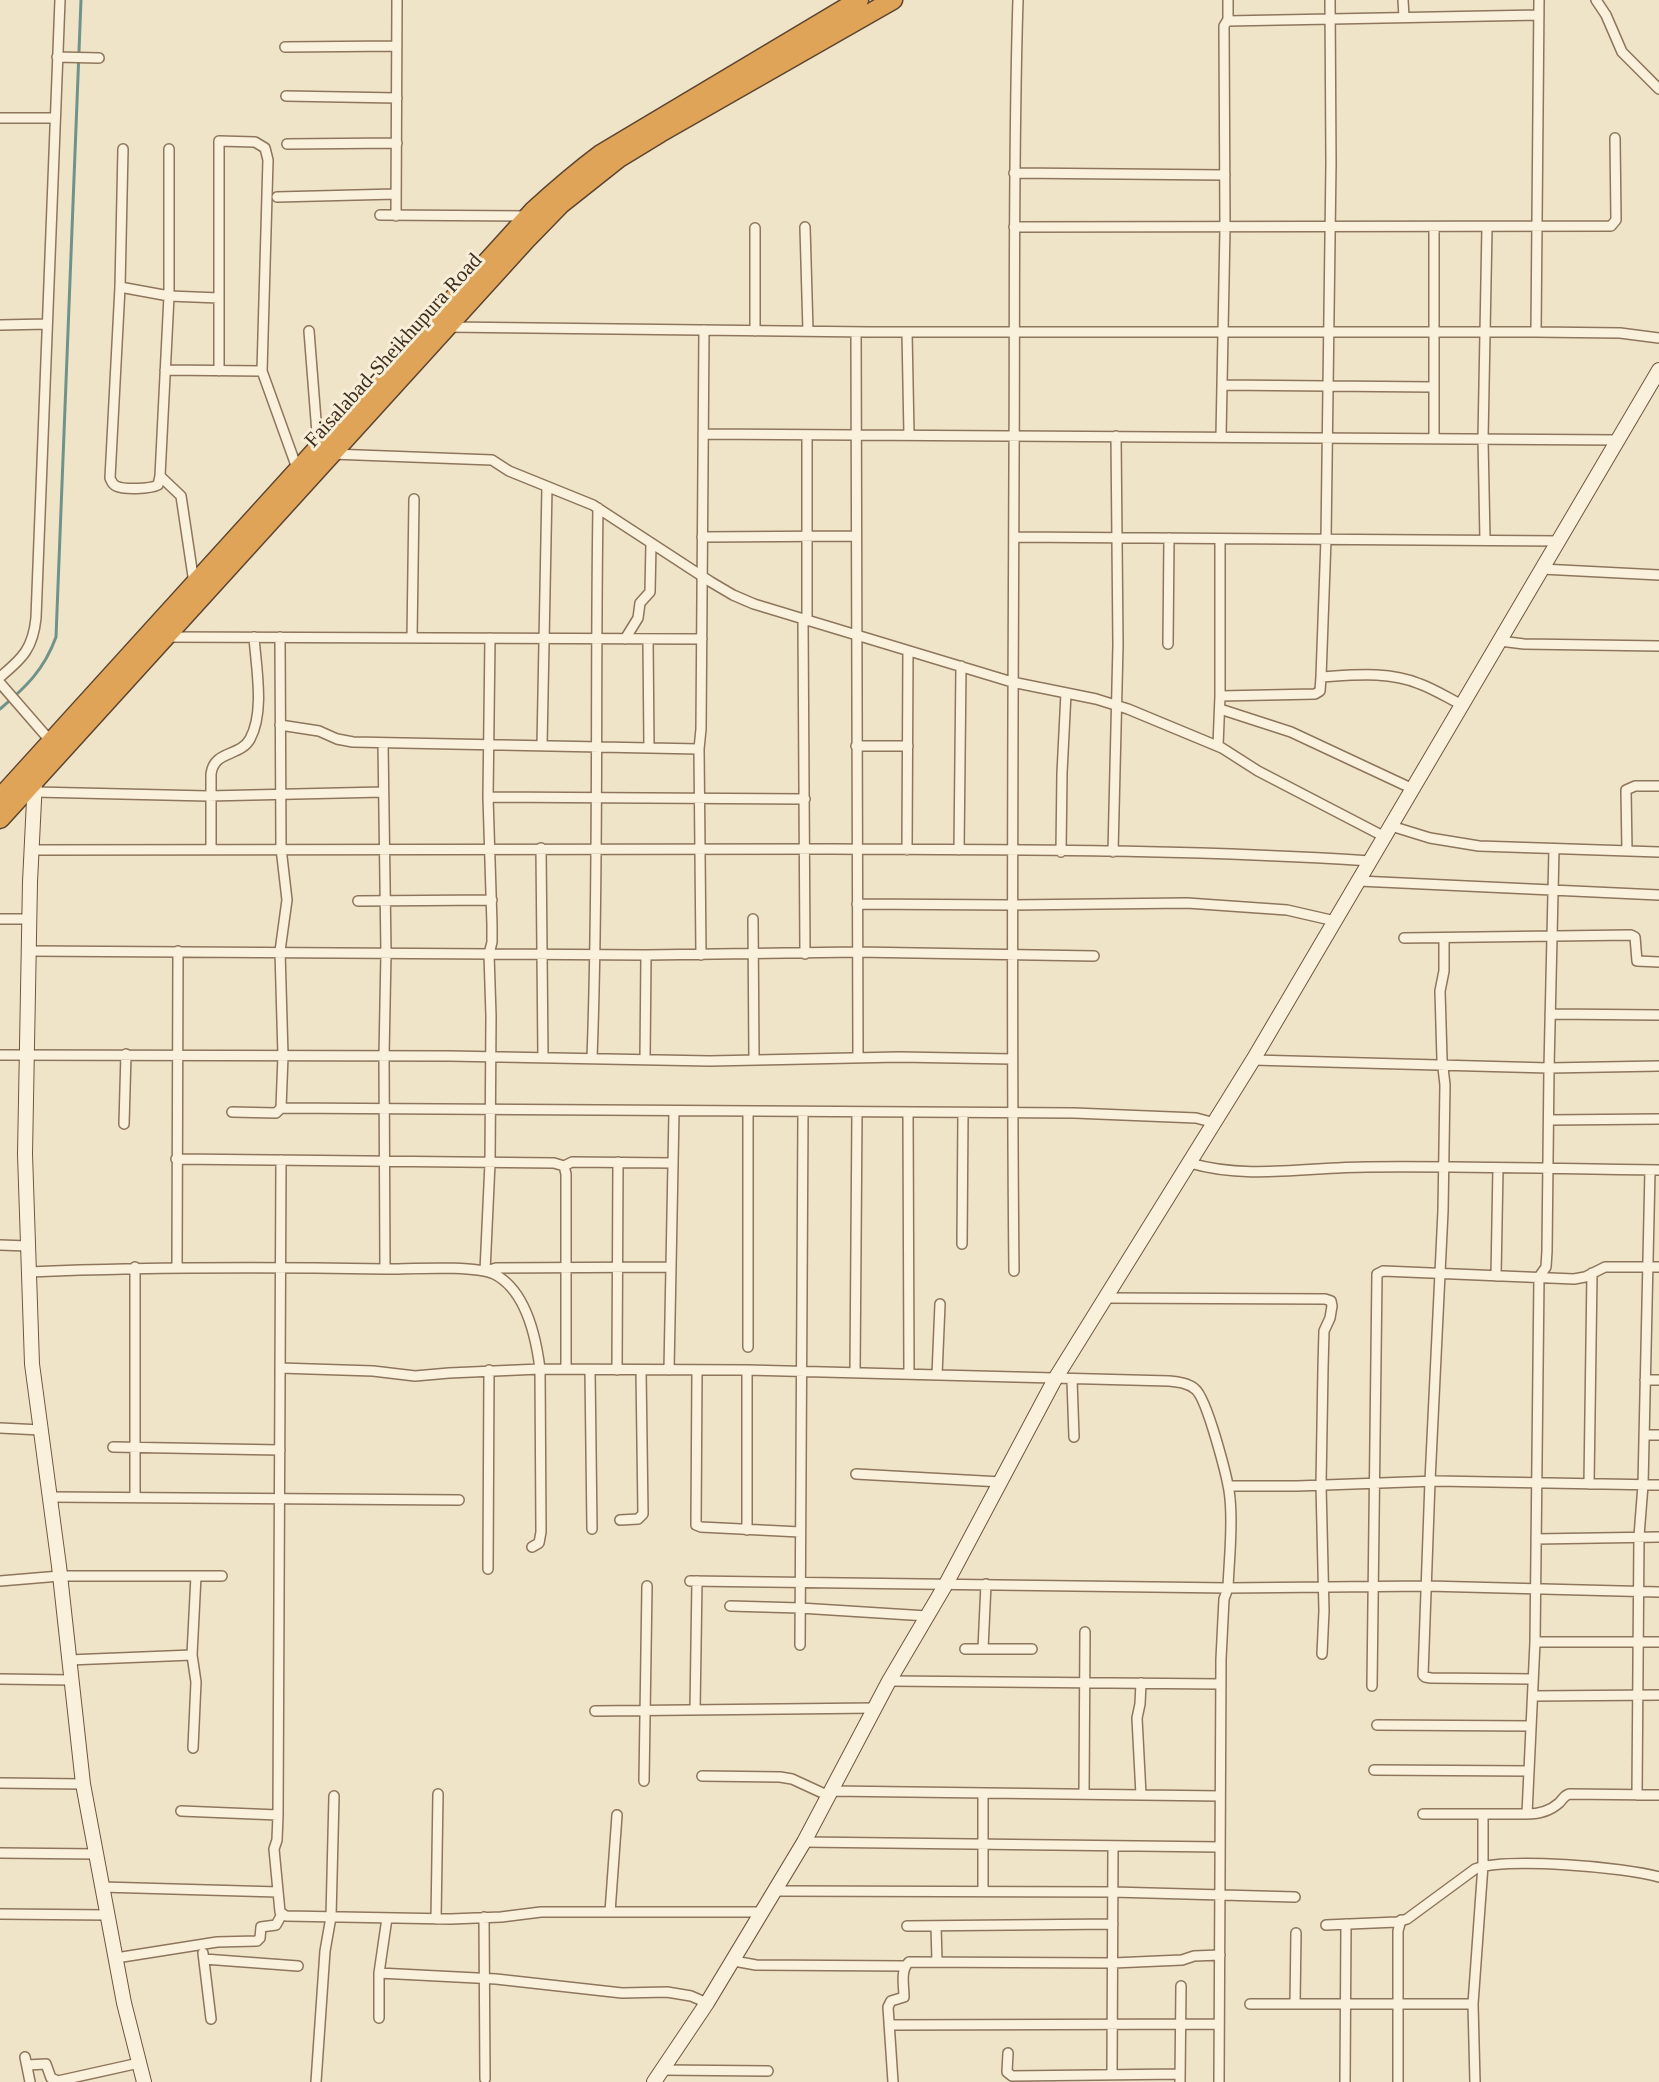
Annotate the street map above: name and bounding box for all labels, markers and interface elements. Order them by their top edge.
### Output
street label: Faisalabad-Sheikhupura Road [291,238,497,464]

